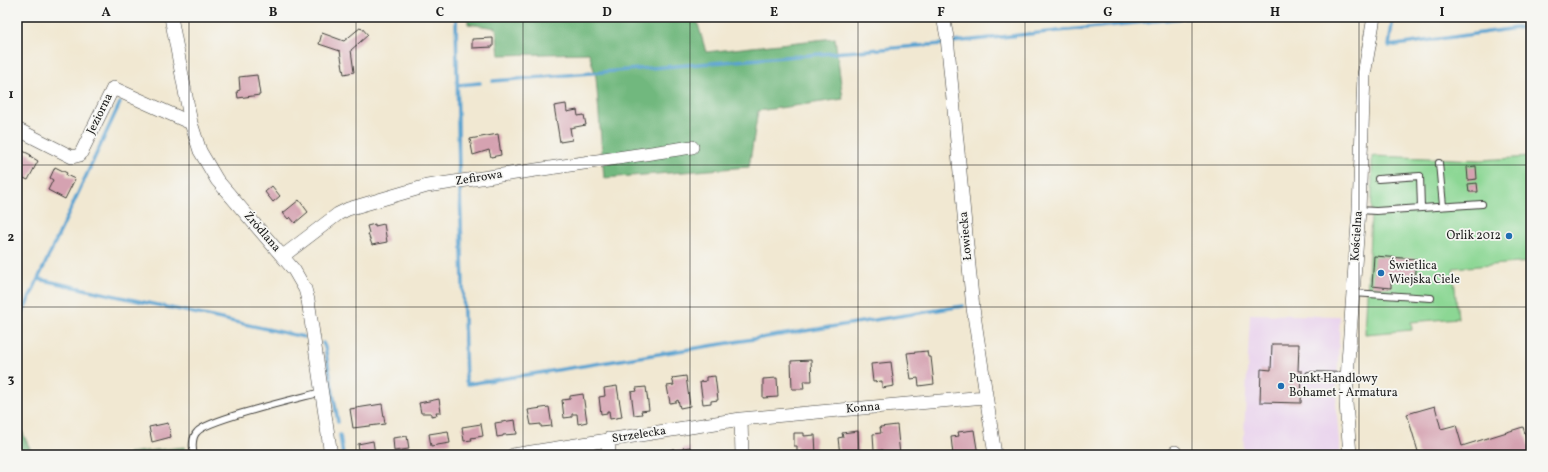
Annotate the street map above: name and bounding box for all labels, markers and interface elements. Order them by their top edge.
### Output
text: A [101,4,111,22]
text: B [269,4,278,22]
text: C [436,4,444,22]
text: D [602,4,612,22]
text: E [770,4,778,22]
text: F [937,4,945,22]
text: G [1103,4,1113,22]
text: H [1270,4,1280,22]
text: I [1440,4,1445,22]
text: 1 [8,86,14,104]
street label: Jeziorna [83,91,117,137]
street label: Zefirowa [454,166,504,190]
street label: Źródlana [240,208,285,256]
street label: Kościelna [1347,210,1367,262]
street label: Łowiecka [956,211,976,261]
place label: Orlik 2012 [1446,228,1501,244]
text: 2 [8,229,15,247]
marker: Orlik 2012 [1504,231,1514,241]
place label: Świetlica Wiejska Ciele [1389,257,1460,288]
marker: Świetlica Wiejska Ciele [1376,268,1386,278]
text: 3 [8,371,15,389]
place label: Punkt Handlowy Bohamet - Armatura [1289,371,1398,401]
marker: Punkt Handlowy Bohamet - Armatura [1276,381,1286,391]
street label: Konna [845,399,881,417]
street label: Strzelecka [611,423,667,447]

